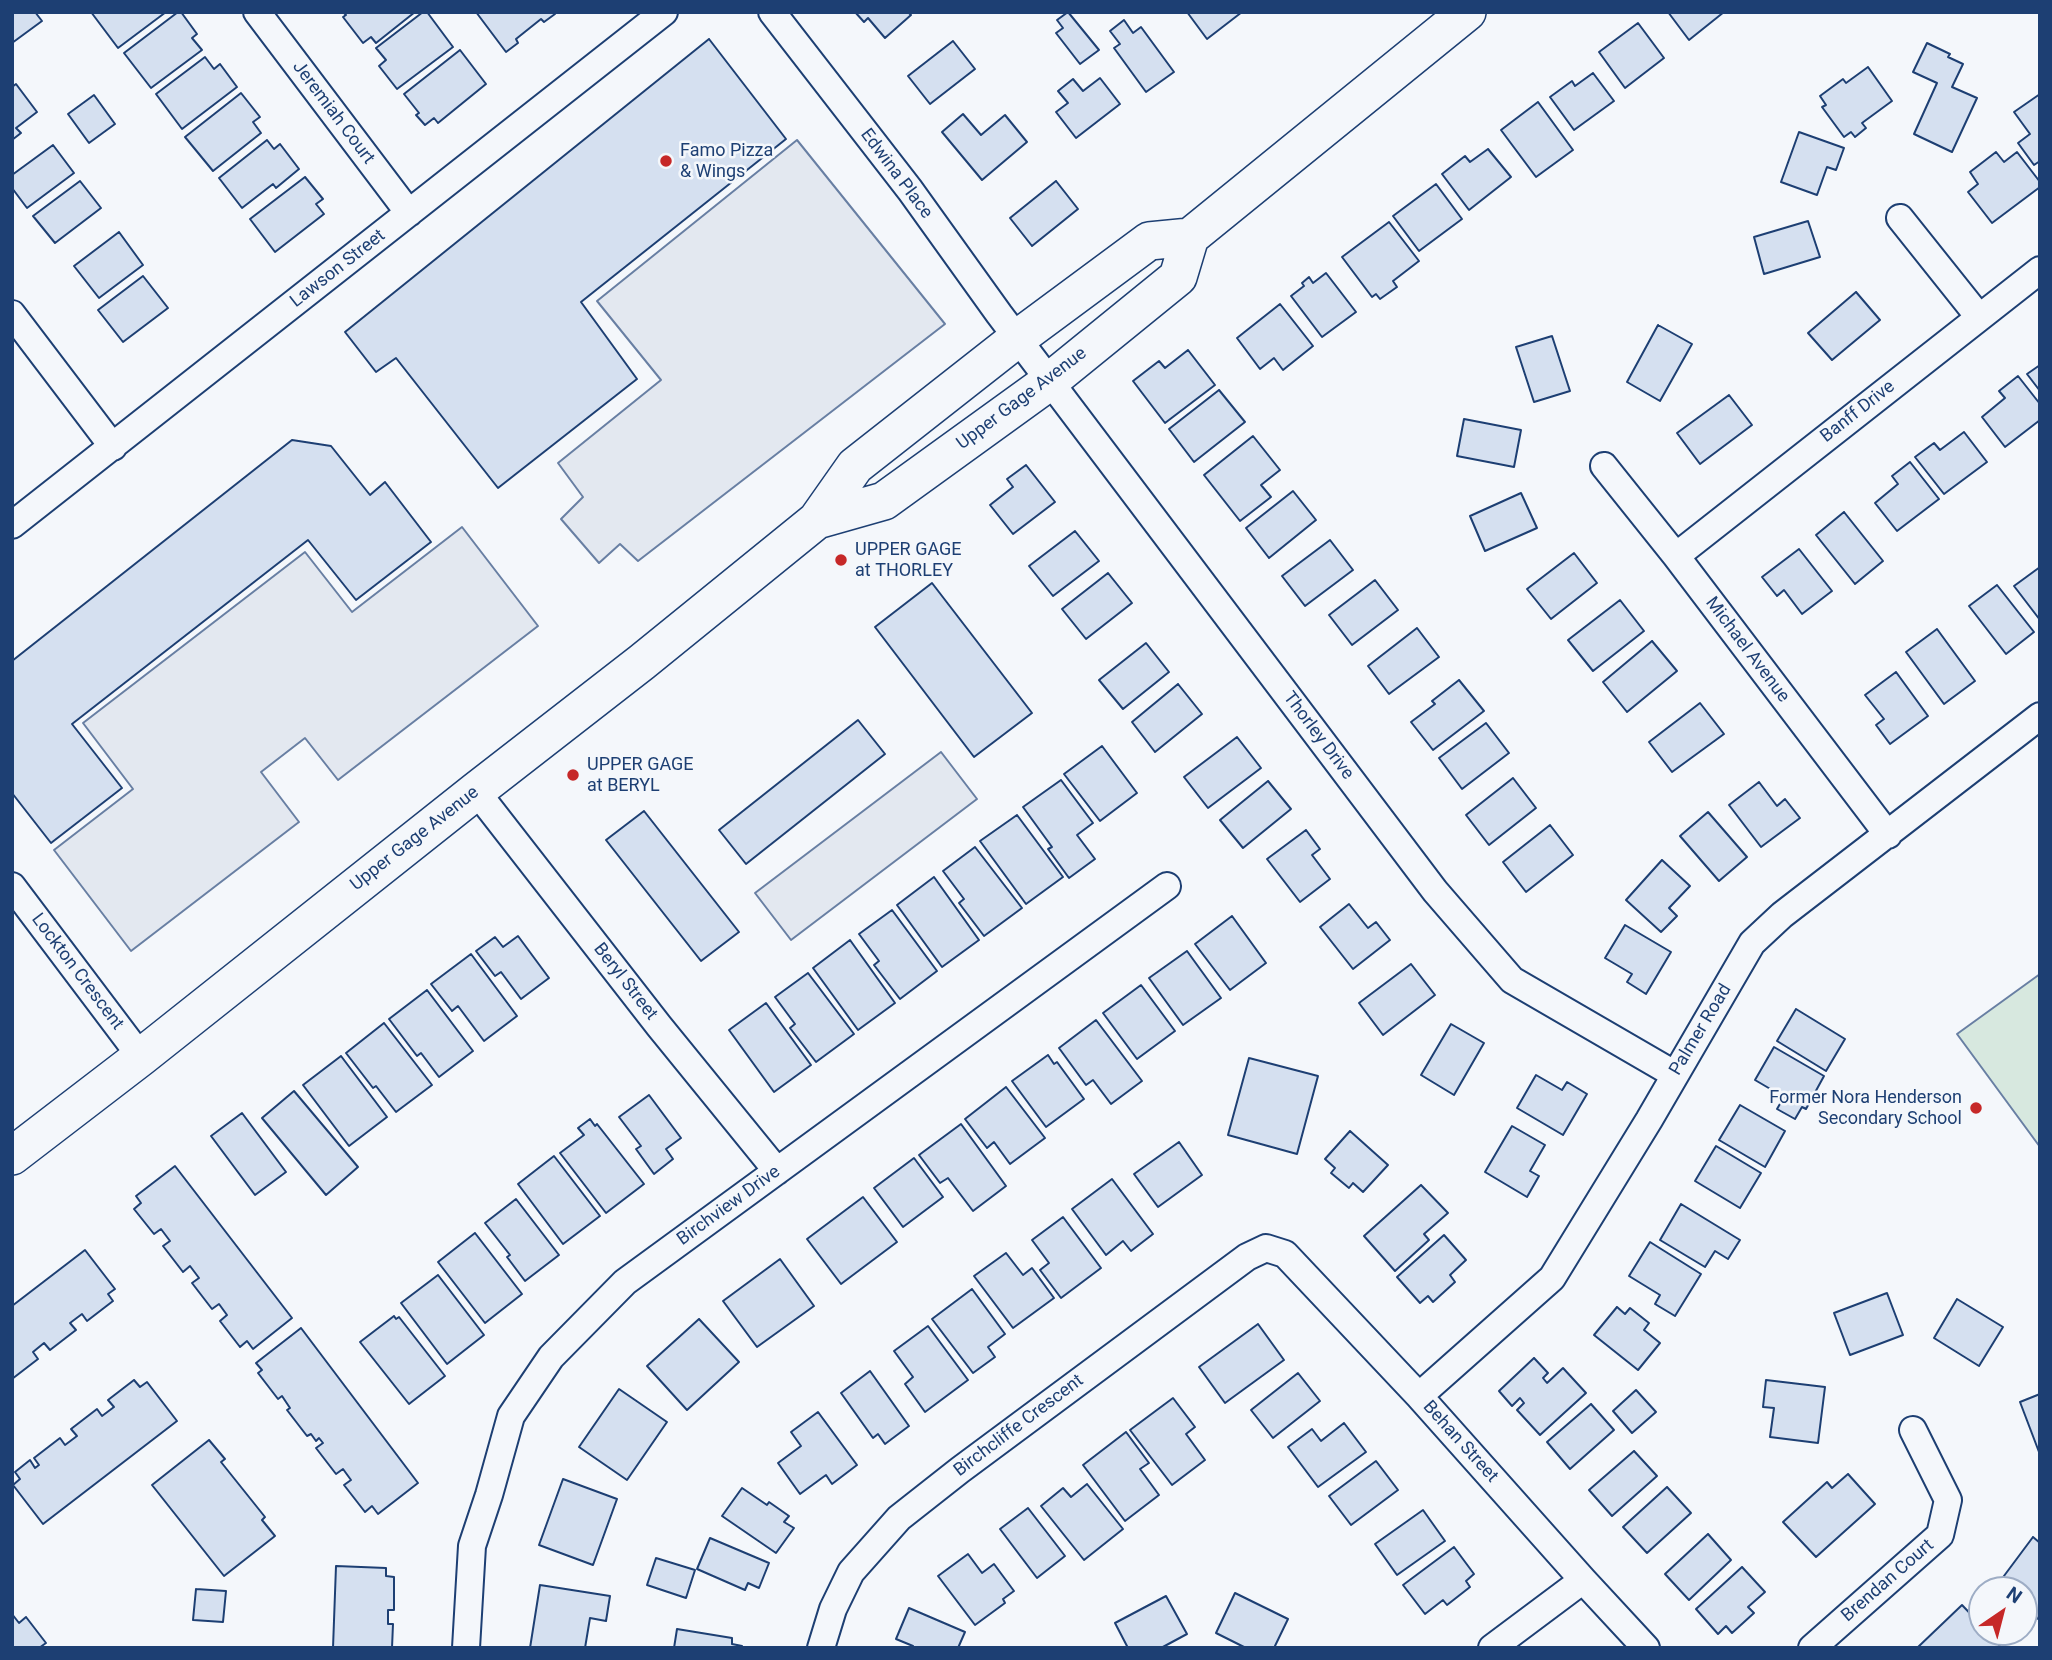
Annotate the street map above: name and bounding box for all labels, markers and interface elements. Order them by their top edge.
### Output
street label: Jeremiah Court [287,57,379,169]
street label: Edwina Place [855,125,937,223]
place label: Famo Pizza & Wings [680,140,773,182]
marker: Famo Pizza & Wings [658,153,674,169]
street label: Lawson Street [286,225,390,313]
street label: Upper Gage Avenue [953,343,1091,455]
street label: Banff Drive [1817,376,1899,448]
place label: UPPER GAGE at THORLEY [855,539,962,582]
marker: UPPER GAGE at THORLEY [833,552,849,568]
street label: Michael Avenue [1700,593,1794,707]
street label: Thorley Drive [1278,688,1358,784]
place label: UPPER GAGE at BERYL [587,754,694,796]
marker: UPPER GAGE at BERYL [565,767,581,783]
street label: Upper Gage Avenue [346,782,484,896]
street label: Lockton Crescent [26,910,128,1034]
street label: Beryl Street [588,939,662,1025]
street label: Palmer Road [1665,980,1737,1080]
place label: Former Nora Henderson Secondary School [1769,1087,1962,1130]
marker: Former Nora Henderson Secondary School [1968,1100,1984,1116]
street label: Birchview Drive [673,1161,785,1251]
street label: Birchcliffe Crescent [950,1370,1088,1482]
street label: Behan Street [1418,1397,1502,1487]
street label: Brendan Court [1837,1535,1939,1627]
north arrow [1968,1576,2038,1646]
text: N [2002,1582,2026,1608]

